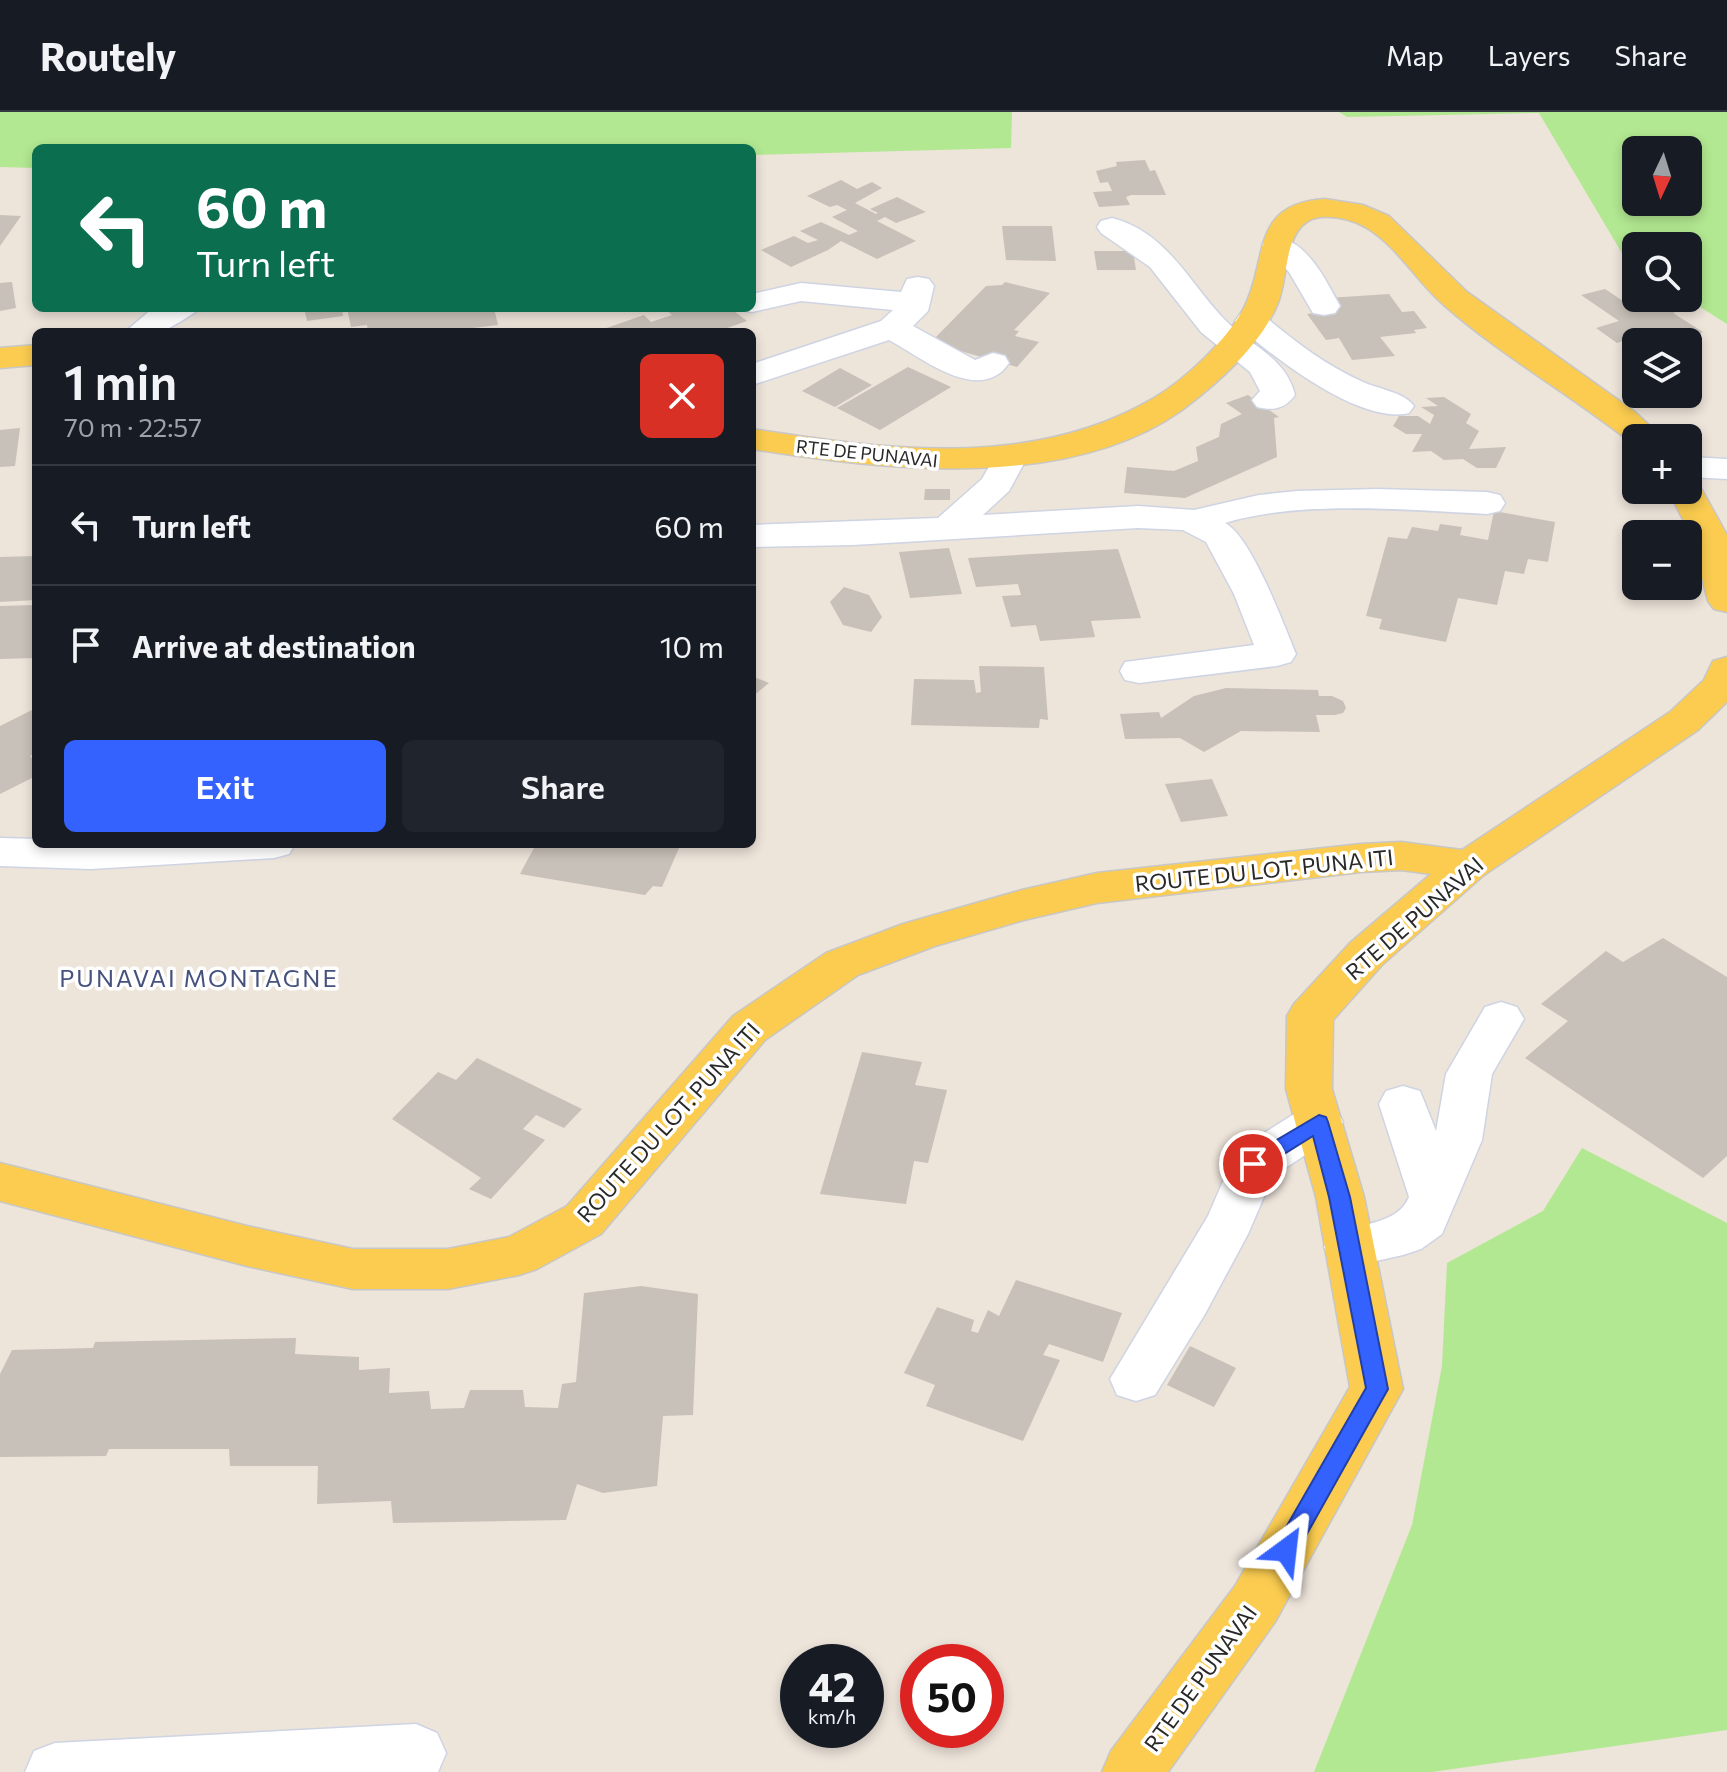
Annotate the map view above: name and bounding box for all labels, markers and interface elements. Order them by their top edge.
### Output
text: Routely [40,32,176,79]
text: Map [1386,38,1444,72]
text: Layers [1488,38,1570,72]
text: Share [1614,38,1687,72]
north arrow [1622,136,1702,216]
map controls [1622,136,1702,600]
text: 60 m [196,171,327,240]
icon: left [64,176,168,280]
button: search [1622,232,1702,312]
text: Turn left [196,240,335,284]
button: layers [1622,328,1702,408]
text: 1 min [64,351,177,410]
button: close [640,354,724,438]
text: 70 m · 22:57 [64,411,202,442]
button: + [1622,424,1702,504]
street label: RTE DE PUNAVAI [795,435,939,471]
icon: left [64,503,108,547]
text: Turn left [132,507,251,544]
text: 60 m [654,507,724,544]
button: − [1622,520,1702,600]
icon: arrive [64,623,108,667]
text: Arrive at destination [132,627,416,664]
text: 10 m [660,627,724,664]
button: Exit [64,740,386,832]
button: Share [402,740,724,832]
street label: ROUTE DU LOT. PUNA ITI [1133,843,1395,897]
street label: RTE DE PUNAVAI [1339,851,1489,985]
district label: PUNAVAI MONTAGNE [59,963,339,992]
street label: ROUTE DU LOT. PUNA ITI [571,1016,765,1228]
pin [1219,1130,1287,1198]
icon: arrive [1231,1142,1275,1186]
position arrow [1244,1508,1328,1592]
street label: RTE DE PUNAVAI [1138,1600,1262,1756]
speed limit sign: 50 [900,1644,1004,1748]
text: 42 [809,1661,856,1710]
text: km/h [808,1704,856,1728]

